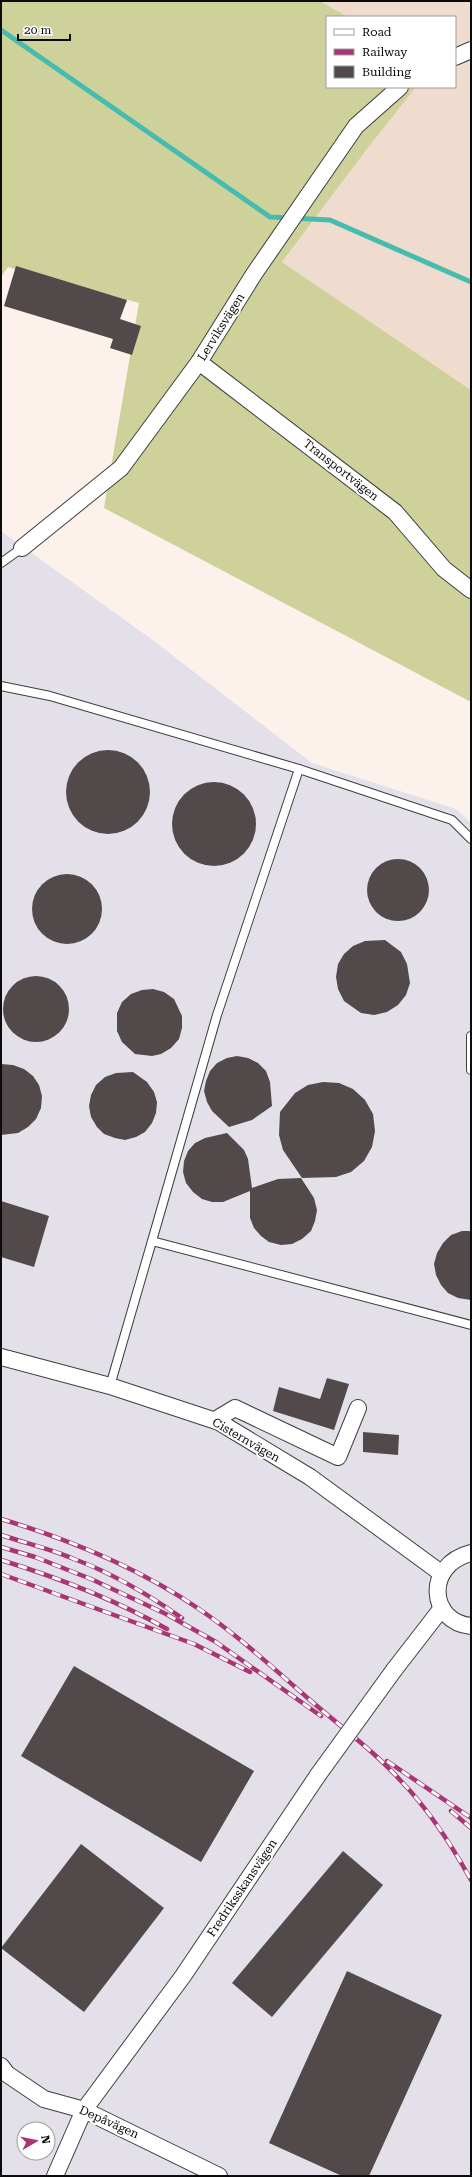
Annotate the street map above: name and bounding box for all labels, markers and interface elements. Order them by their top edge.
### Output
scale bar [18,16,70,42]
legend [326,16,456,88]
text: 20 m [24,23,51,37]
text: Road [362,25,392,39]
text: Railway [362,45,408,59]
text: Building [362,65,411,79]
street label: Lerviksvägen [195,290,248,363]
street label: Transportvägen [301,436,382,504]
street label: Cisternvägen [210,1415,283,1465]
street label: Fredriksskansvägen [204,1836,280,1940]
street label: Depåvägen [77,2103,141,2141]
north arrow [16,2121,56,2161]
text: N [38,2134,53,2145]

